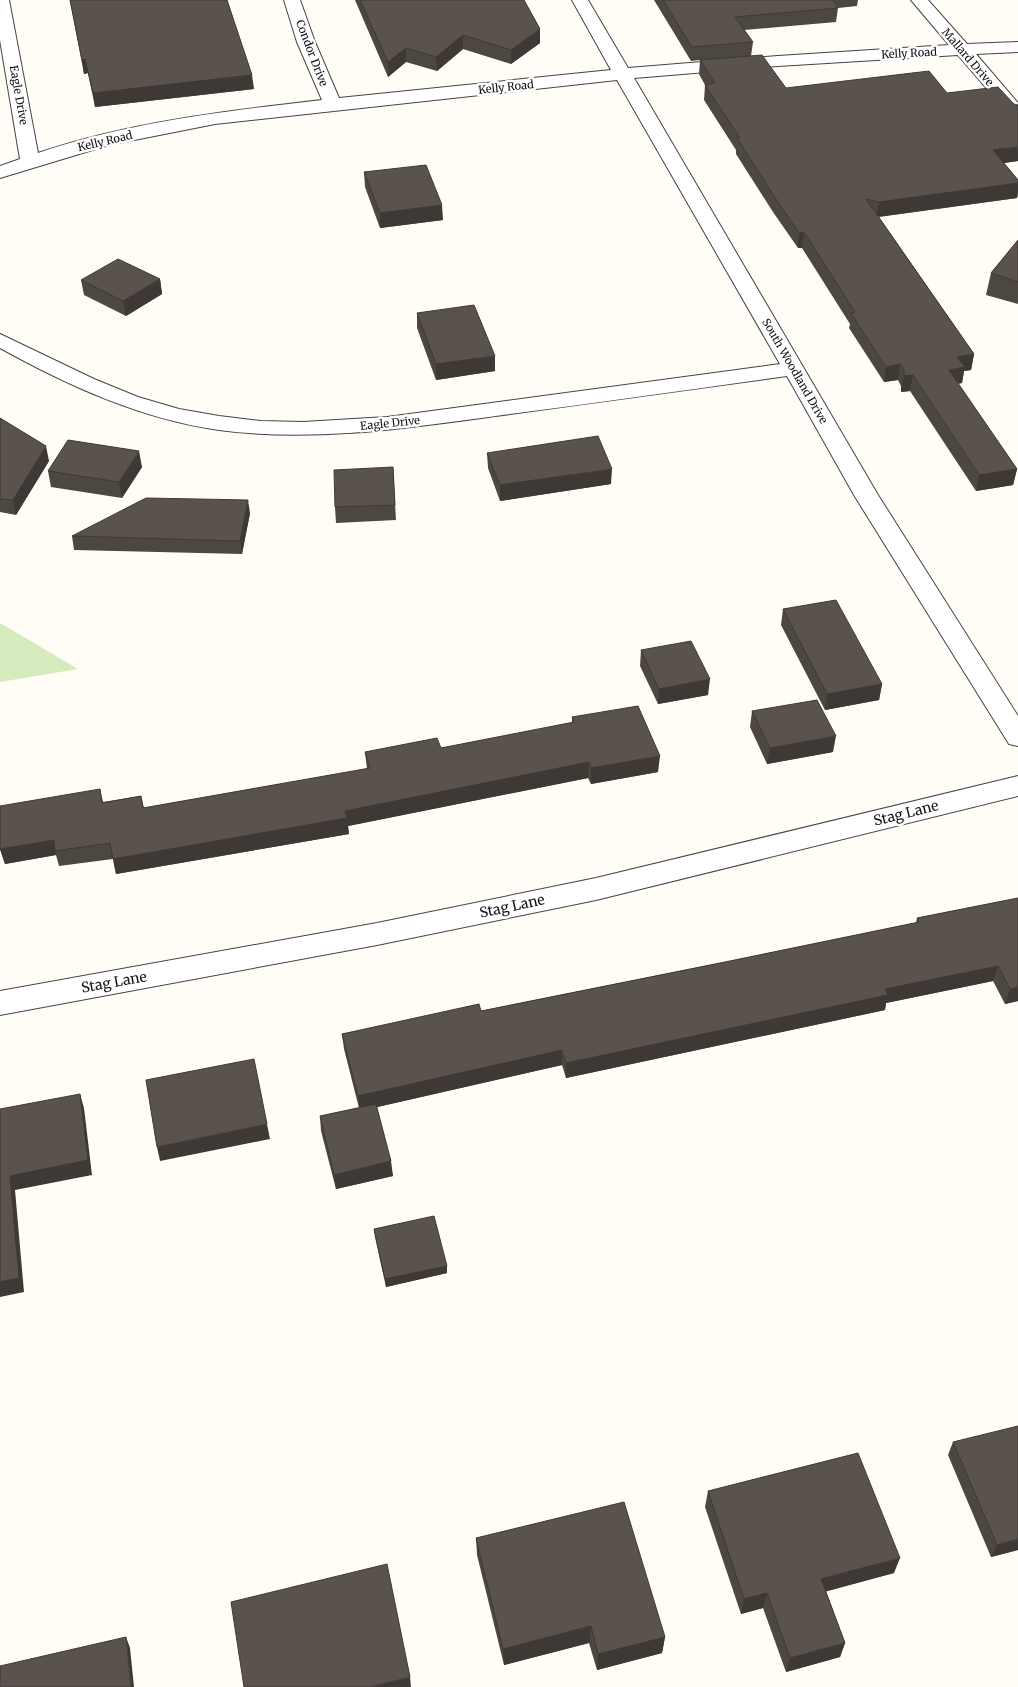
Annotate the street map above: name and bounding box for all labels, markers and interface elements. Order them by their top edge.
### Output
street label: Condor Drive [293,18,331,88]
street label: Mallard Drive [939,25,997,89]
street label: Kelly Road [881,45,938,61]
street label: Eagle Drive [7,64,31,126]
street label: Kelly Road [478,77,535,97]
street label: Kelly Road [76,128,134,154]
street label: South Woodland Drive [759,316,831,426]
street label: Eagle Drive [359,413,421,433]
street label: Stag Lane [872,796,940,830]
street label: Stag Lane [478,890,546,922]
street label: Stag Lane [80,967,148,997]

